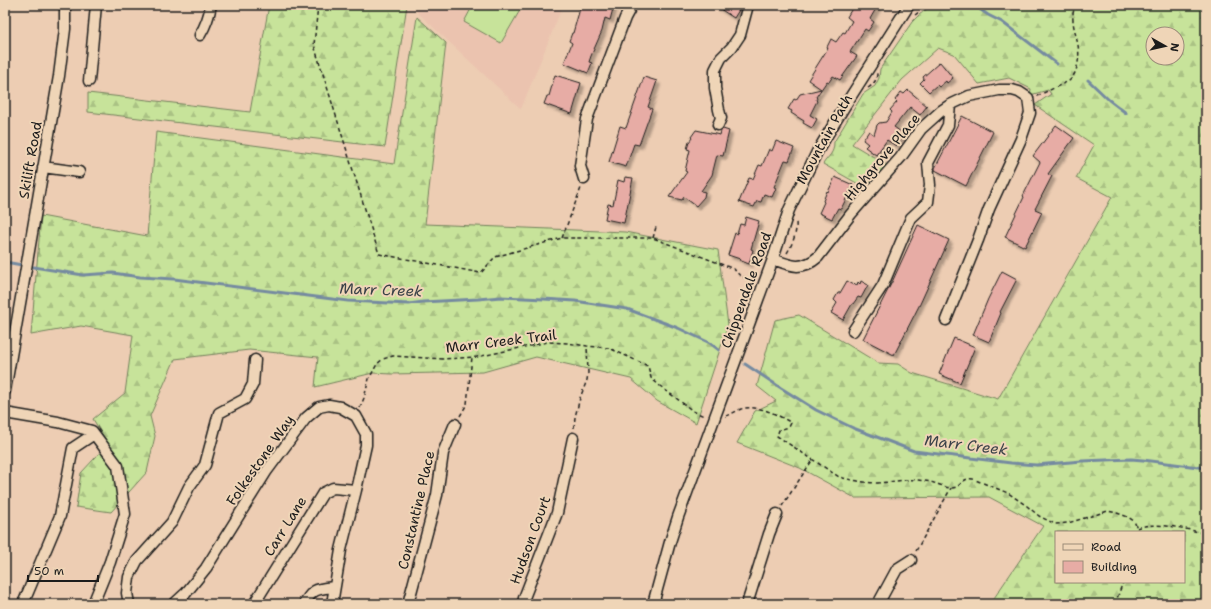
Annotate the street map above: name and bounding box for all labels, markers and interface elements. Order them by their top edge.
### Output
north arrow [1145,26,1185,66]
text: N [1166,42,1182,53]
street label: Mountain Path [792,91,856,187]
street label: Highgrove Place [840,109,924,205]
street label: Skilift Road [14,120,46,200]
street label: Chippendale Road [717,229,775,351]
water label: Marr Creek [339,279,423,301]
street label: Marr Creek Trail [444,325,558,357]
street label: Folkestone Way [222,411,298,509]
water label: Marr Creek [923,430,1009,460]
street label: Constantine Place [394,449,438,571]
street label: Carr Lane [260,493,310,559]
street label: Hudson Court [506,493,554,587]
legend [1055,531,1185,583]
text: Road [1091,539,1122,555]
scale bar [28,557,98,583]
text: Building [1091,559,1137,575]
text: 50 m [34,563,64,579]

